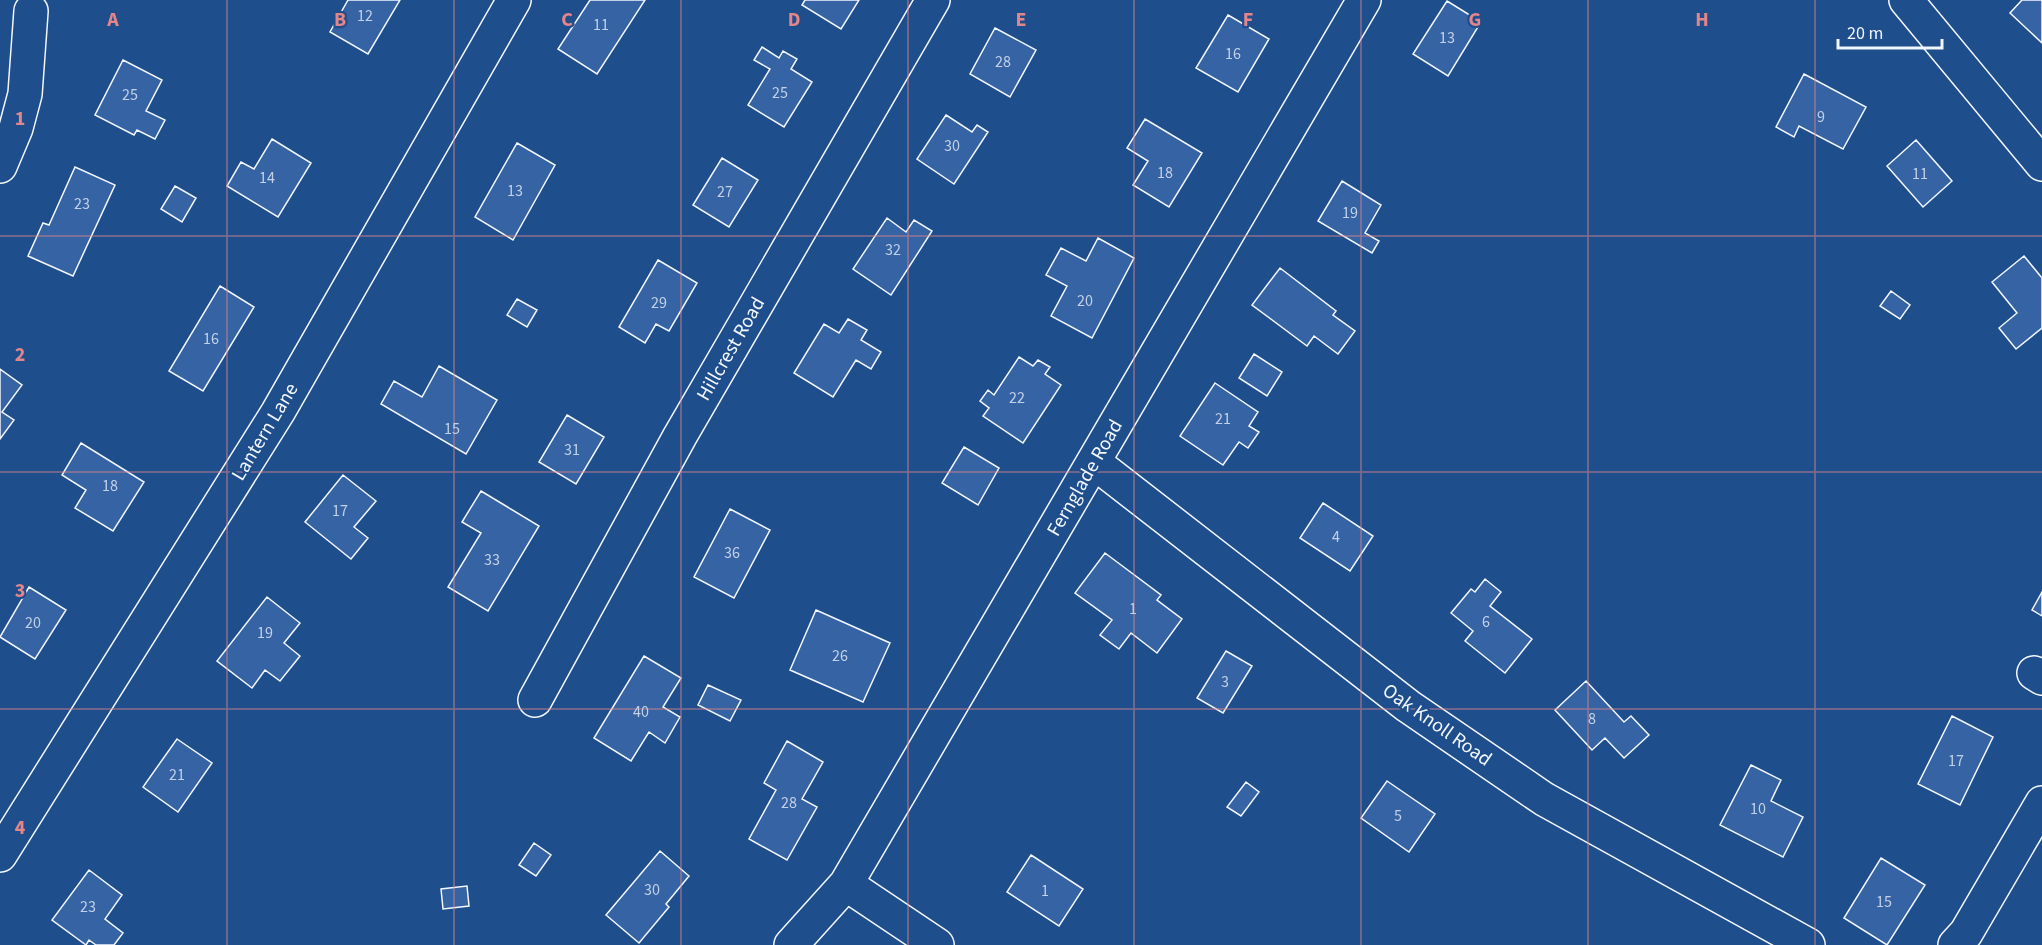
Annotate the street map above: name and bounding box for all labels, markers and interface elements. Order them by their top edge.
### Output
house number: 12 [357,5,373,27]
text: A [106,6,119,34]
text: B [334,6,346,34]
text: C [561,6,573,34]
text: D [788,6,800,34]
text: E [1016,6,1026,34]
text: F [1243,6,1253,34]
text: G [1469,6,1481,34]
text: H [1695,6,1709,34]
scale bar [1838,12,1942,50]
house number: 11 [593,14,609,36]
text: 20 m [1847,21,1883,46]
house number: 13 [1439,27,1455,49]
house number: 16 [1225,43,1241,65]
house number: 28 [995,51,1011,73]
house number: 25 [772,82,788,104]
house number: 25 [122,84,138,106]
text: 1 [15,105,25,133]
house number: 9 [1817,106,1825,128]
house number: 30 [944,135,960,157]
house number: 18 [1157,162,1173,184]
house number: 11 [1912,163,1928,185]
house number: 14 [259,167,275,189]
house number: 13 [507,180,523,202]
house number: 27 [717,181,733,203]
house number: 23 [74,193,90,215]
house number: 19 [1342,202,1358,224]
house number: 32 [885,239,901,261]
house number: 20 [1077,290,1093,312]
house number: 29 [651,292,667,314]
street label: Hillcrest Road [690,292,772,406]
house number: 16 [203,328,219,350]
text: 2 [15,341,25,369]
street label: Lantern Lane [225,378,305,486]
house number: 22 [1009,387,1025,409]
house number: 21 [1215,408,1231,430]
street label: Fernglade Road [1040,414,1130,542]
house number: 15 [444,418,460,440]
house number: 31 [564,439,580,461]
house number: 18 [102,475,118,497]
house number: 17 [332,500,348,522]
house number: 4 [1332,526,1340,548]
house number: 36 [724,542,740,564]
house number: 33 [484,549,500,571]
text: 3 [15,577,25,605]
house number: 1 [1129,598,1137,620]
house number: 6 [1482,611,1490,633]
house number: 20 [25,612,41,634]
house number: 19 [257,622,273,644]
house number: 26 [832,645,848,667]
house number: 3 [1221,671,1229,693]
street label: Oak Knoll Road [1377,677,1497,773]
house number: 40 [633,701,649,723]
house number: 8 [1588,708,1596,730]
house number: 17 [1948,750,1964,772]
house number: 21 [169,764,185,786]
house number: 28 [781,792,797,814]
house number: 10 [1750,798,1766,820]
house number: 5 [1394,805,1402,827]
text: 4 [15,814,26,842]
house number: 30 [644,879,660,901]
house number: 1 [1041,880,1049,902]
house number: 15 [1876,891,1892,913]
house number: 23 [80,896,96,918]

